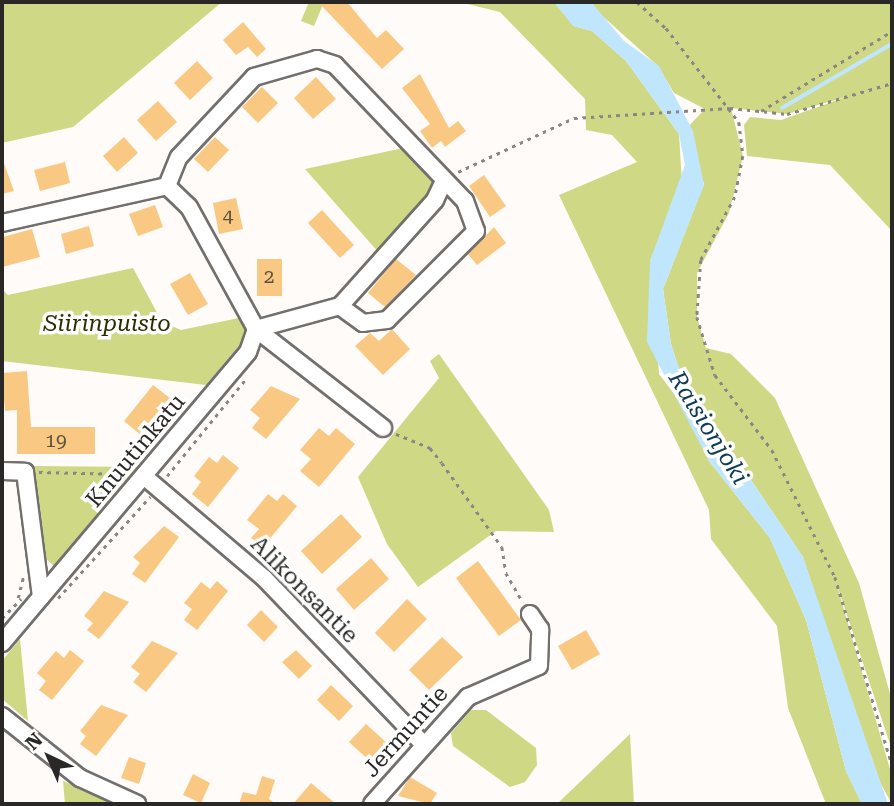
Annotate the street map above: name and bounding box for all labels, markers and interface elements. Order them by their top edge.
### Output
house number: 4 [223,205,233,227]
house number: 2 [264,266,274,288]
park label: Siirinpuisto [43,310,171,338]
water label: Raisionjoki [662,366,754,490]
street label: Knuutinkatu [81,389,191,513]
house number: 19 [45,430,67,452]
street label: Alikonsantie [245,531,363,649]
street label: Jermuntie [358,681,454,783]
north arrow [14,722,84,792]
text: N [21,728,47,755]

